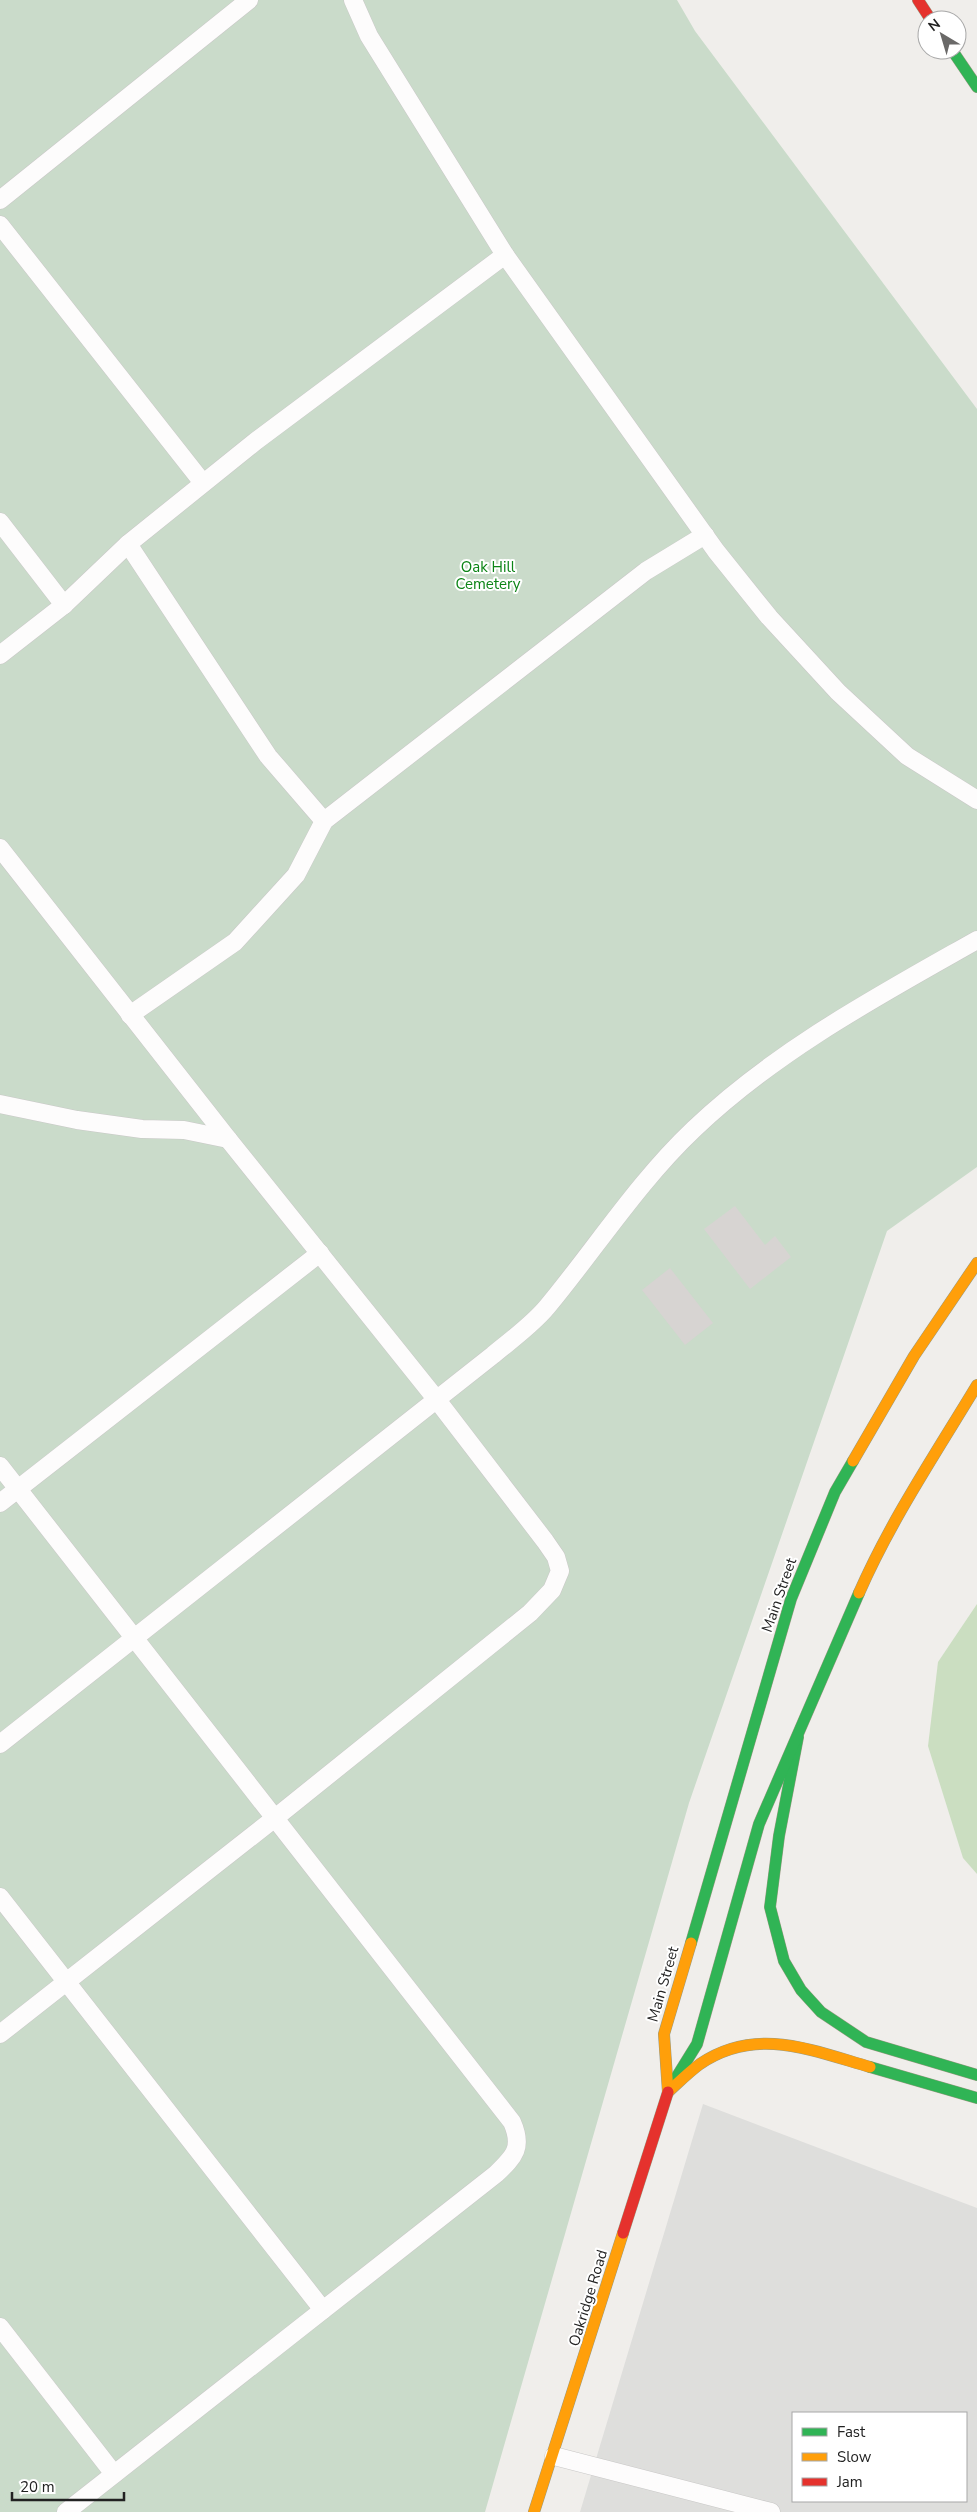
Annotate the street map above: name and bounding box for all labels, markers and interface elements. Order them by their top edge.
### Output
north arrow [917,10,967,60]
text: N [924,14,944,36]
park label: Oak Hill Cemetery [455,557,521,594]
street label: Main Street [757,1554,801,1635]
street label: Main Street [643,1943,684,2024]
street label: Oakridge Road [564,2247,612,2349]
legend [792,2412,967,2502]
text: Fast [837,2422,866,2442]
text: Slow [837,2447,872,2467]
scale bar [12,2470,125,2502]
text: Jam [836,2472,863,2492]
text: 20 m [20,2477,55,2497]

